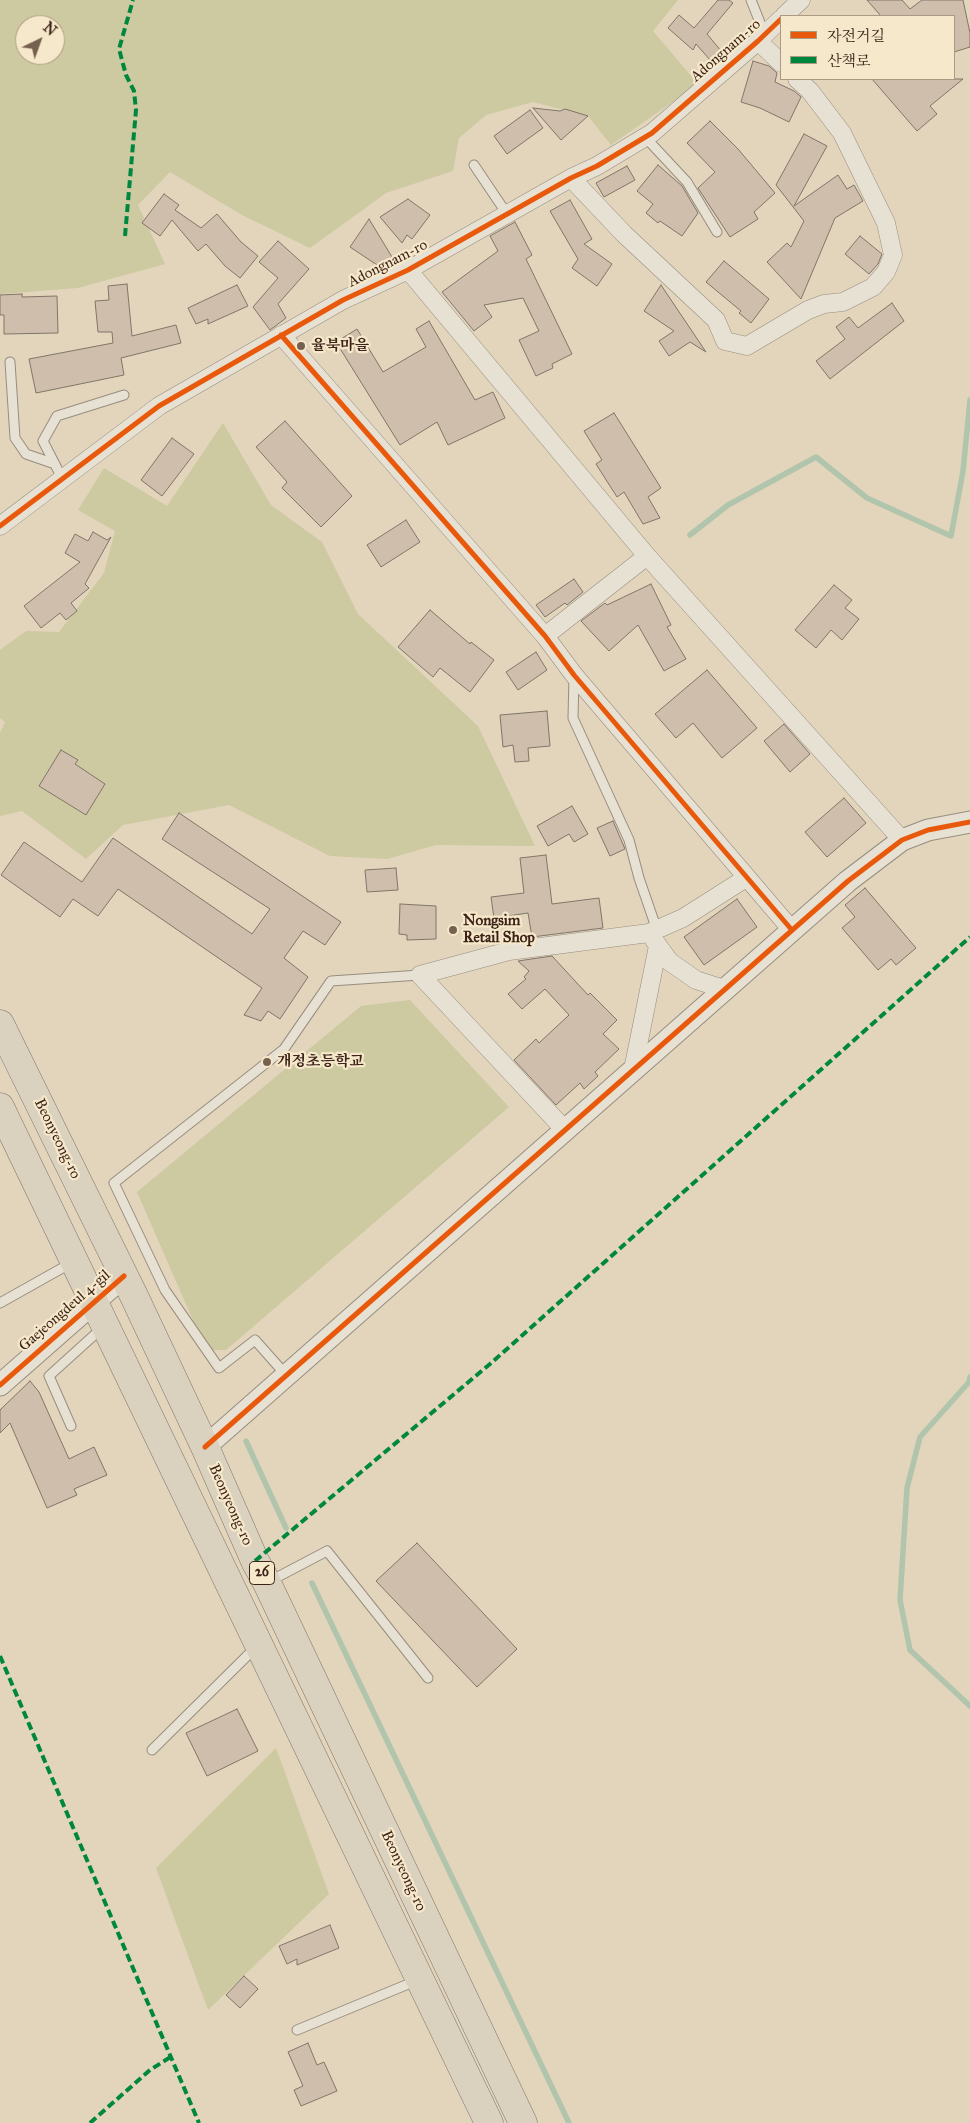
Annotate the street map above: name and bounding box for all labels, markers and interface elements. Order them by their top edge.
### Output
north arrow [15,15,65,65]
legend [780,15,955,80]
street label: Adongnam-ro [687,16,765,86]
text: N [40,19,60,40]
text: 자전거길 [827,27,885,45]
text: 산책로 [827,52,870,70]
street label: Adongnam-ro [345,236,431,292]
place label: 율북마을 [311,337,369,355]
marker: 율북마을 [295,340,307,352]
place label: Nongsim Retail Shop [463,912,535,947]
marker: Nongsim Retail Shop [447,924,459,936]
place label: 개정초등학교 [277,1053,364,1071]
marker: 개정초등학교 [261,1056,273,1068]
street label: Beonyeong-ro [30,1096,84,1182]
street label: Gaejeongdeul 4-gil [16,1266,114,1356]
street label: Beonyeong-ro [204,1462,256,1548]
road number: 26 [250,1562,274,1585]
street label: Beonyeong-ro [376,1828,430,1914]

